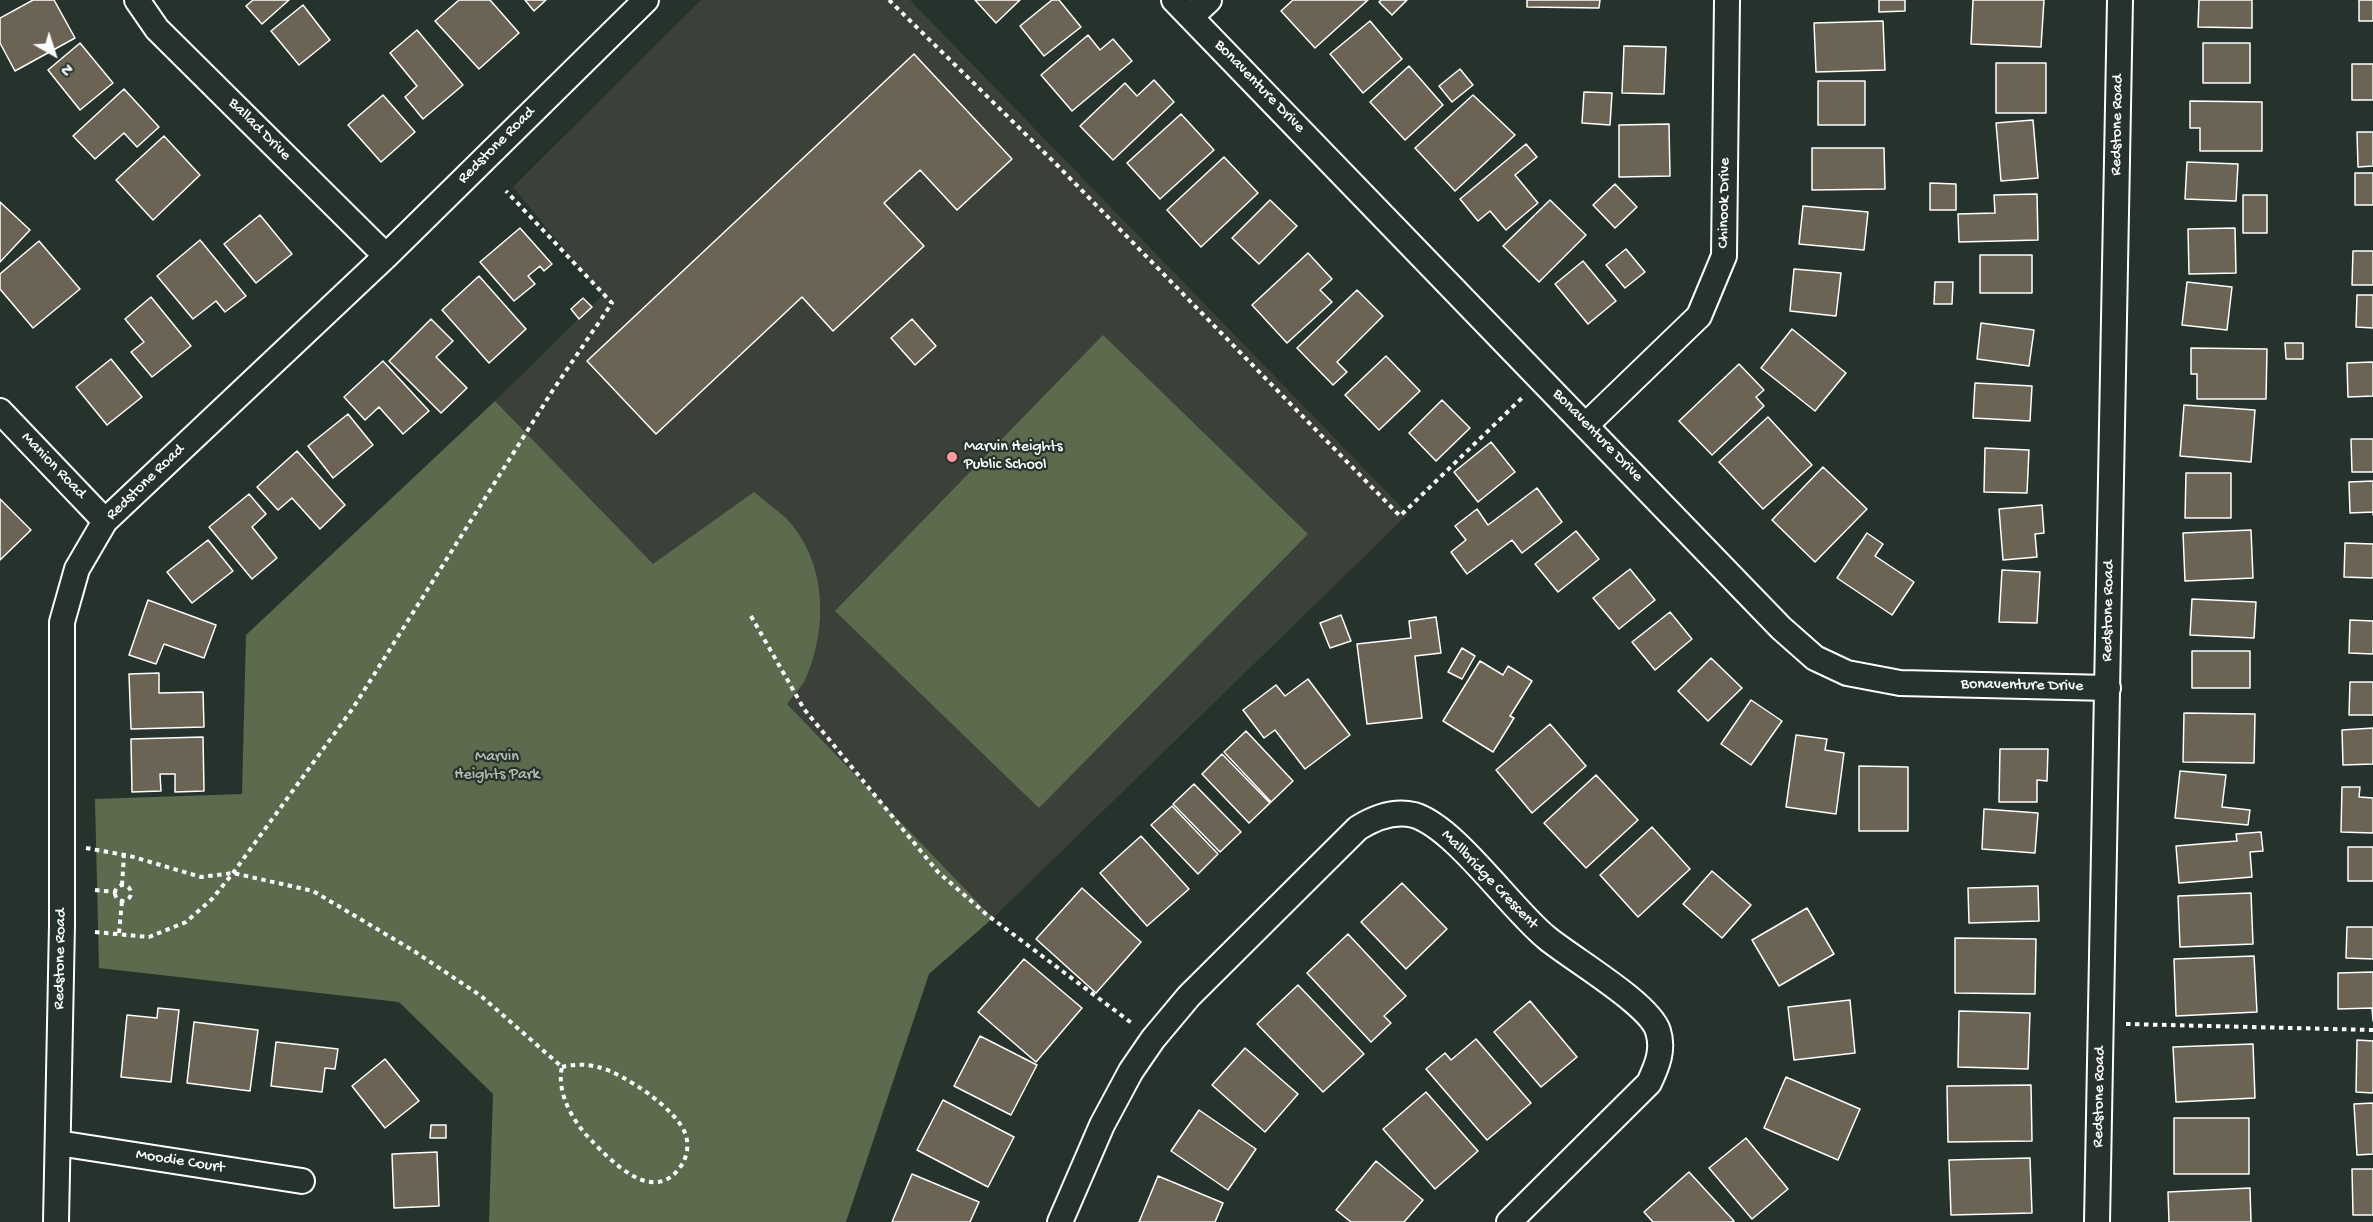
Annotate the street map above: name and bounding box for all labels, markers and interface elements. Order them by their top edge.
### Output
north arrow [24,24,84,84]
street label: Bonaventure Drive [1210,36,1308,138]
text: N [56,58,76,79]
street label: Redstone Road [2108,74,2128,176]
street label: Ballad Drive [224,95,294,165]
street label: Redstone Road [454,103,540,189]
street label: Chinook Drive [1715,157,1735,249]
street label: Bonaventure Drive [1548,385,1646,487]
street label: Manion Road [16,429,90,503]
place label: Marvin Heights Public School [964,438,1063,476]
street label: Redstone Road [103,441,189,525]
marker: Marvin Heights Public School [945,450,959,464]
street label: Redstone Road [2099,560,2119,662]
street label: Bonaventure Drive [1961,675,2083,697]
park label: Marvin Heights Park [454,748,540,786]
street label: Mallbridge Crescent [1436,826,1542,934]
street label: Redstone Road [51,908,71,1010]
street label: Redstone Road [2090,1046,2110,1148]
street label: Moodie Court [134,1146,226,1178]

